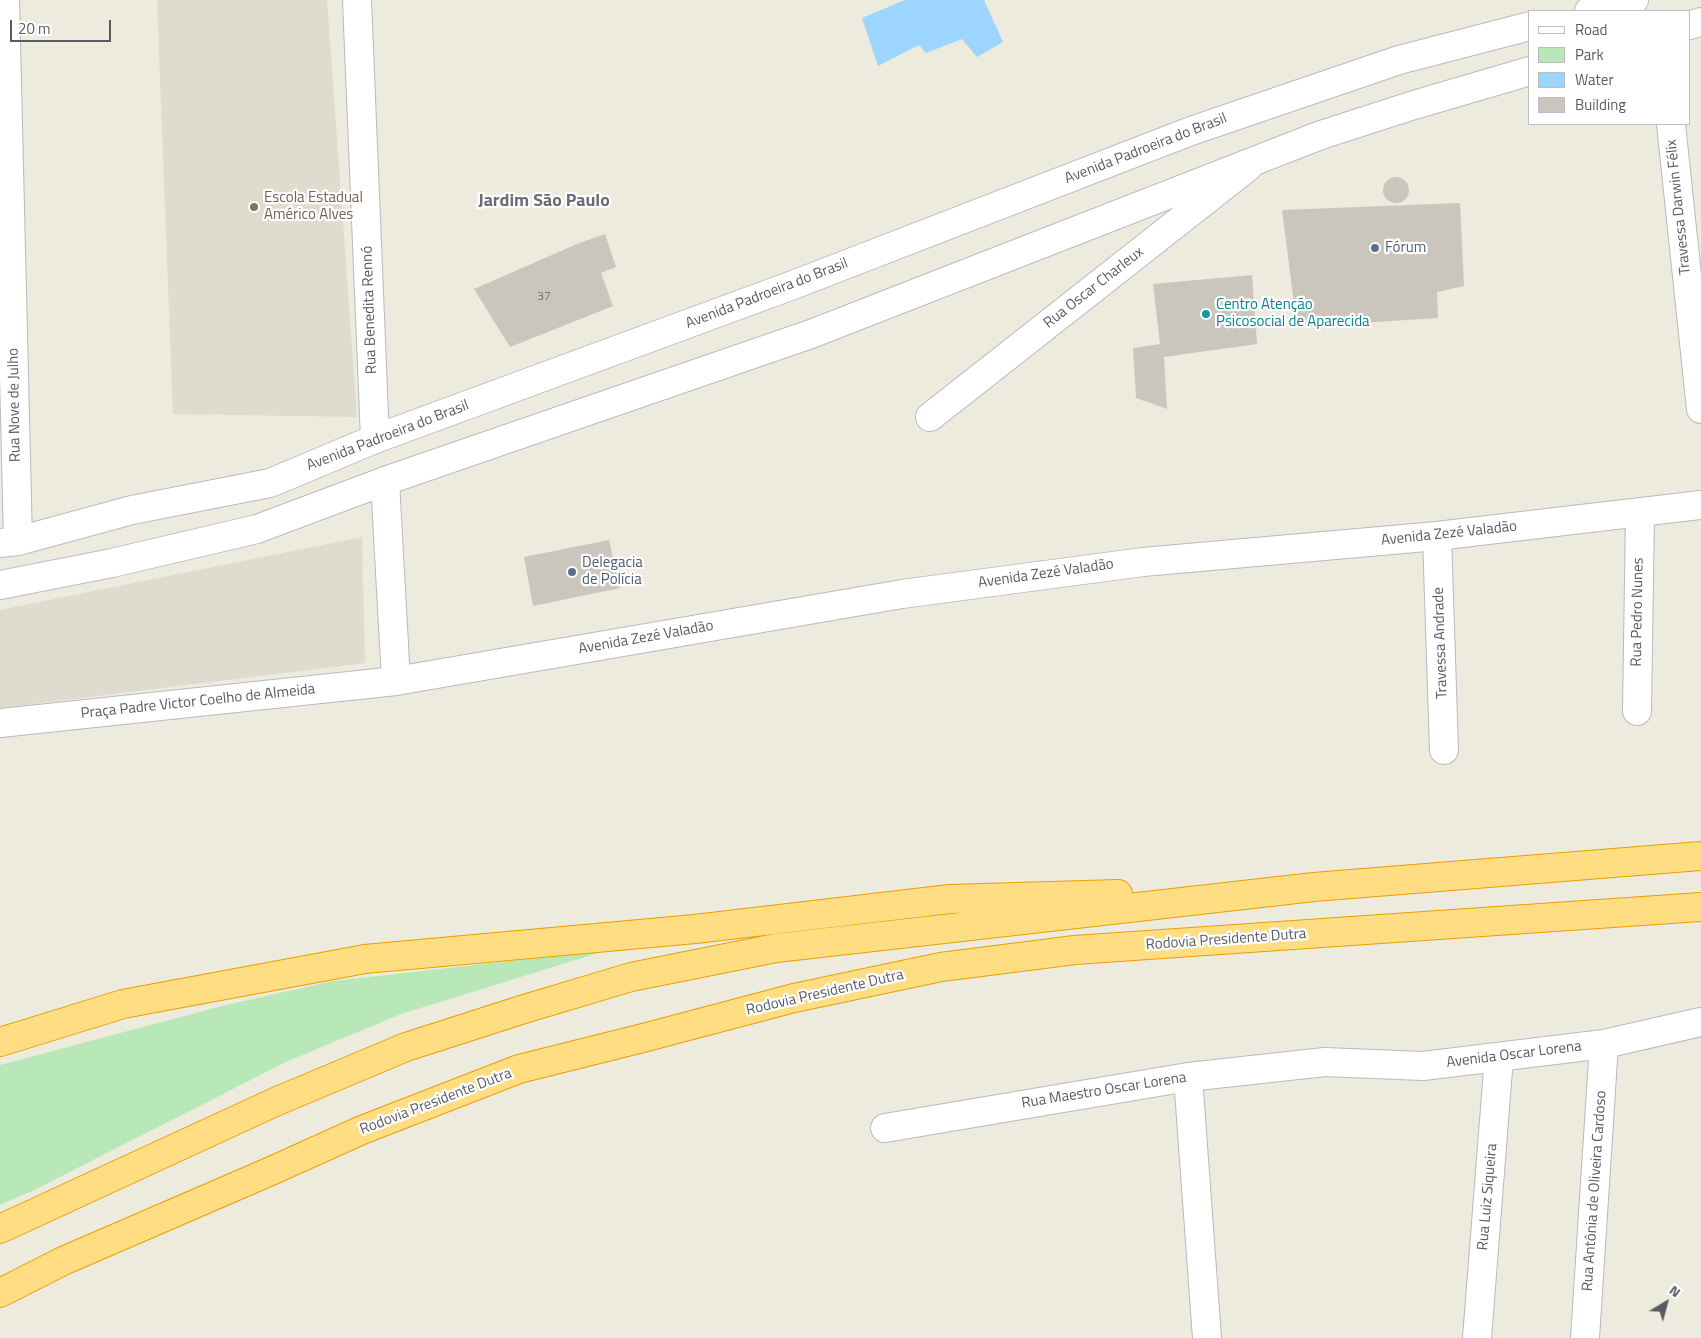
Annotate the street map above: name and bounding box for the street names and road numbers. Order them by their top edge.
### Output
street label: Avenida Padroeira do Brasil [1062,110,1230,188]
street label: Travessa Darwin Félix [1663,139,1695,275]
street label: Rua Oscar Charleux [1040,243,1148,333]
street label: Rua Benedita Rennó [359,246,381,374]
street label: Avenida Padroeira do Brasil [683,255,851,333]
street label: Rua Nove de Julho [5,348,25,462]
street label: Avenida Padroeira do Brasil [304,397,472,475]
street label: Avenida Zezé Valadão [1380,518,1518,550]
street label: Avenida Zezé Valadão [977,556,1115,592]
street label: Rua Pedro Nunes [1628,557,1648,667]
street label: Travessa Andrade [1430,587,1452,699]
street label: Avenida Zezé Valadão [577,617,715,659]
street label: Praça Padre Victor Coelho de Almeida [80,681,316,723]
street label: Rodovia Presidente Dutra [1145,925,1307,955]
street label: Rodovia Presidente Dutra [744,966,906,1020]
street label: Avenida Oscar Lorena [1445,1038,1583,1072]
street label: Rodovia Presidente Dutra [358,1065,514,1139]
street label: Rua Maestro Oscar Lorena [1020,1069,1188,1113]
street label: Rua Antônia de Oliveira Cardoso [1579,1090,1611,1292]
street label: Rua Luiz Siqueira [1474,1143,1502,1251]

